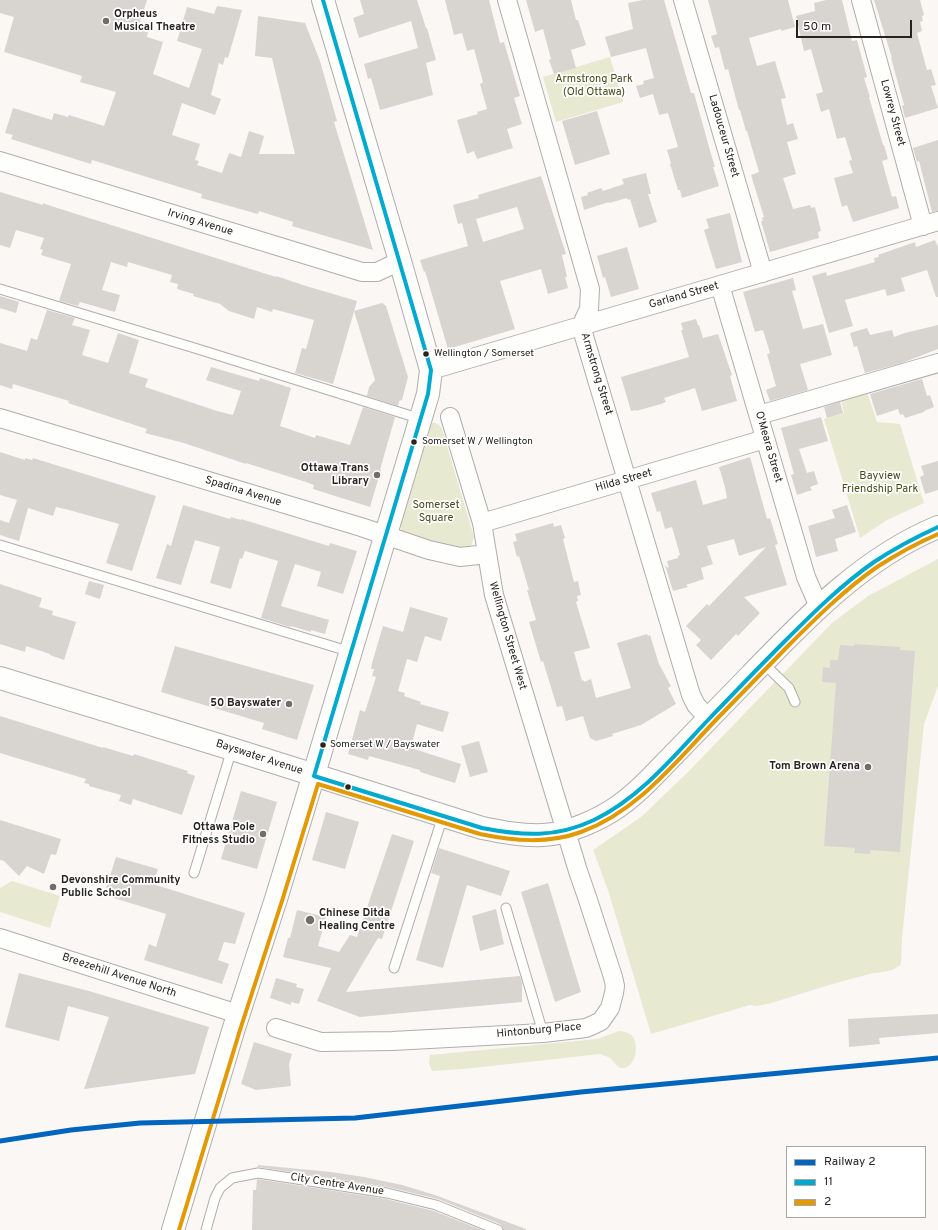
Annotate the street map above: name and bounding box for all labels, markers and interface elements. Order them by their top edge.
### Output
place label: Orpheus Musical Theatre [114,8,195,34]
scale bar [798,12,914,38]
marker: Orpheus Musical Theatre [101,16,111,26]
text: 50 m [803,19,831,35]
park label: Armstrong Park (Old Ottawa) [555,73,633,99]
street label: Lowrey Street [877,78,907,148]
street label: Ladouceur Street [705,93,741,179]
street label: Irving Avenue [166,207,234,239]
street label: Garland Street [648,280,720,312]
street label: Armstrong Street [577,331,615,417]
place label: Wellington / Somerset [434,348,534,360]
marker: Wellington / Somerset [421,349,431,359]
street label: O'Meara Street [751,410,785,484]
place label: Somerset W / Wellington [422,436,533,448]
marker: Somerset W / Wellington [409,437,419,447]
place label: Ottawa Trans Library [301,462,369,488]
street label: Hilda Street [594,467,654,495]
marker: Ottawa Trans Library [372,470,382,480]
park label: Bayview Friendship Park [842,470,918,496]
street label: Spadina Avenue [203,474,283,510]
park label: Somerset Square [412,499,460,525]
street label: Wellington Street West [485,580,529,692]
place label: 50 Bayswater [210,697,281,711]
marker: 50 Bayswater [284,699,294,709]
street label: Bayswater Avenue [214,738,304,778]
place label: Somerset W / Bayswater [330,739,440,751]
marker: Somerset W / Bayswater [318,740,328,750]
place label: Tom Brown Arena [769,760,860,774]
marker: Tom Brown Arena [863,762,873,772]
unlabelled marker [343,782,353,792]
place label: Ottawa Pole Fitness Studio [182,821,255,847]
marker: Ottawa Pole Fitness Studio [258,829,268,839]
place label: Devonshire Community Public School [61,874,180,900]
marker: Devonshire Community Public School [48,882,58,892]
place label: Chinese Ditda Healing Centre [319,907,395,933]
marker: Chinese Ditda Healing Centre [304,914,316,926]
street label: Breezehill Avenue North [60,951,178,1001]
street label: Hintonburg Place [496,1021,582,1041]
legend [786,1146,926,1218]
text: Railway 2 [824,1154,876,1170]
street label: City Centre Avenue [289,1171,385,1199]
text: 11 [824,1174,833,1190]
text: 2 [824,1194,831,1210]

